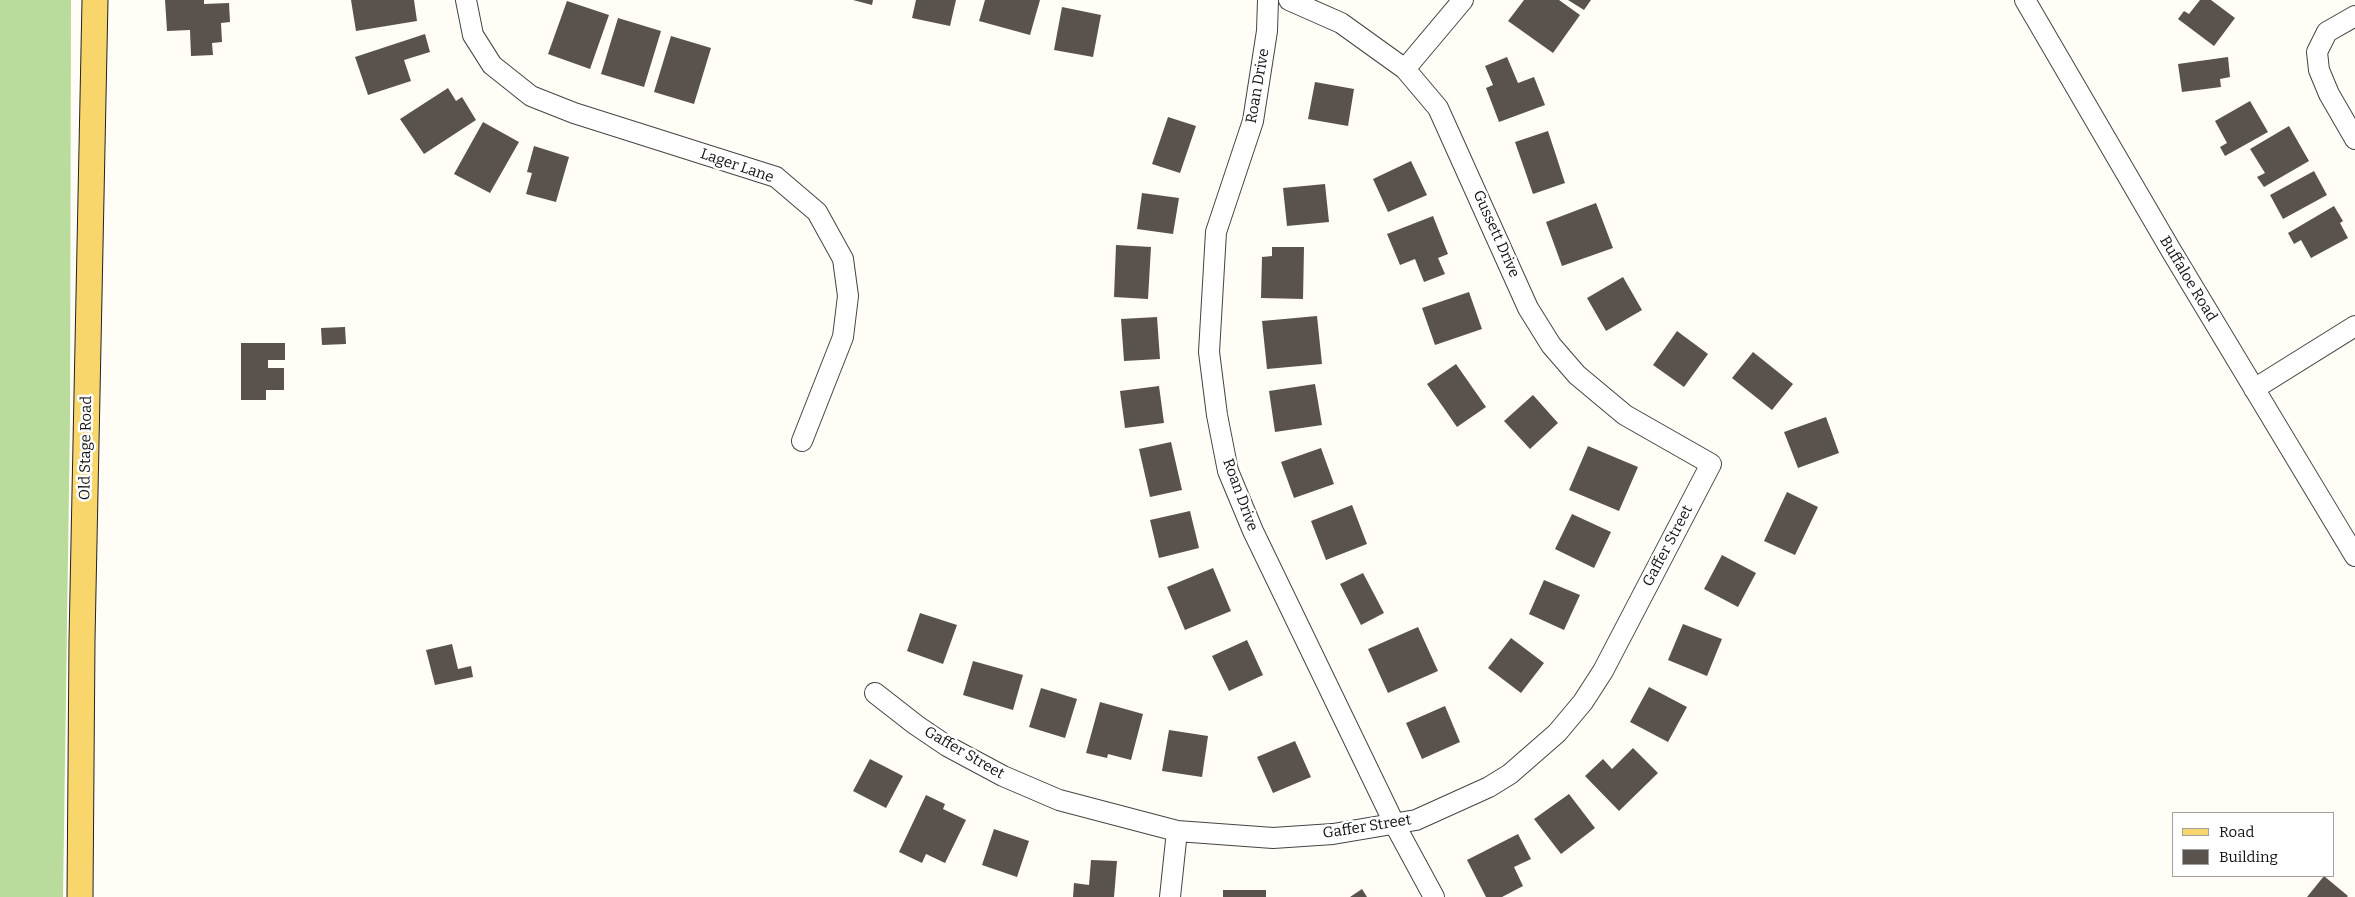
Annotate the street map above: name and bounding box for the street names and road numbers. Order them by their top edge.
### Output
street label: Roan Drive [1243,47,1273,125]
street label: Lager Lane [698,145,776,187]
street label: Gussett Drive [1469,188,1523,280]
street label: Buffaloe Road [2155,233,2221,325]
street label: Old Stage Road [76,396,96,500]
street label: Roan Drive [1219,456,1261,534]
street label: Gaffer Street [1639,502,1697,590]
street label: Gaffer Street [921,723,1007,783]
street label: Gaffer Street [1321,811,1413,843]

